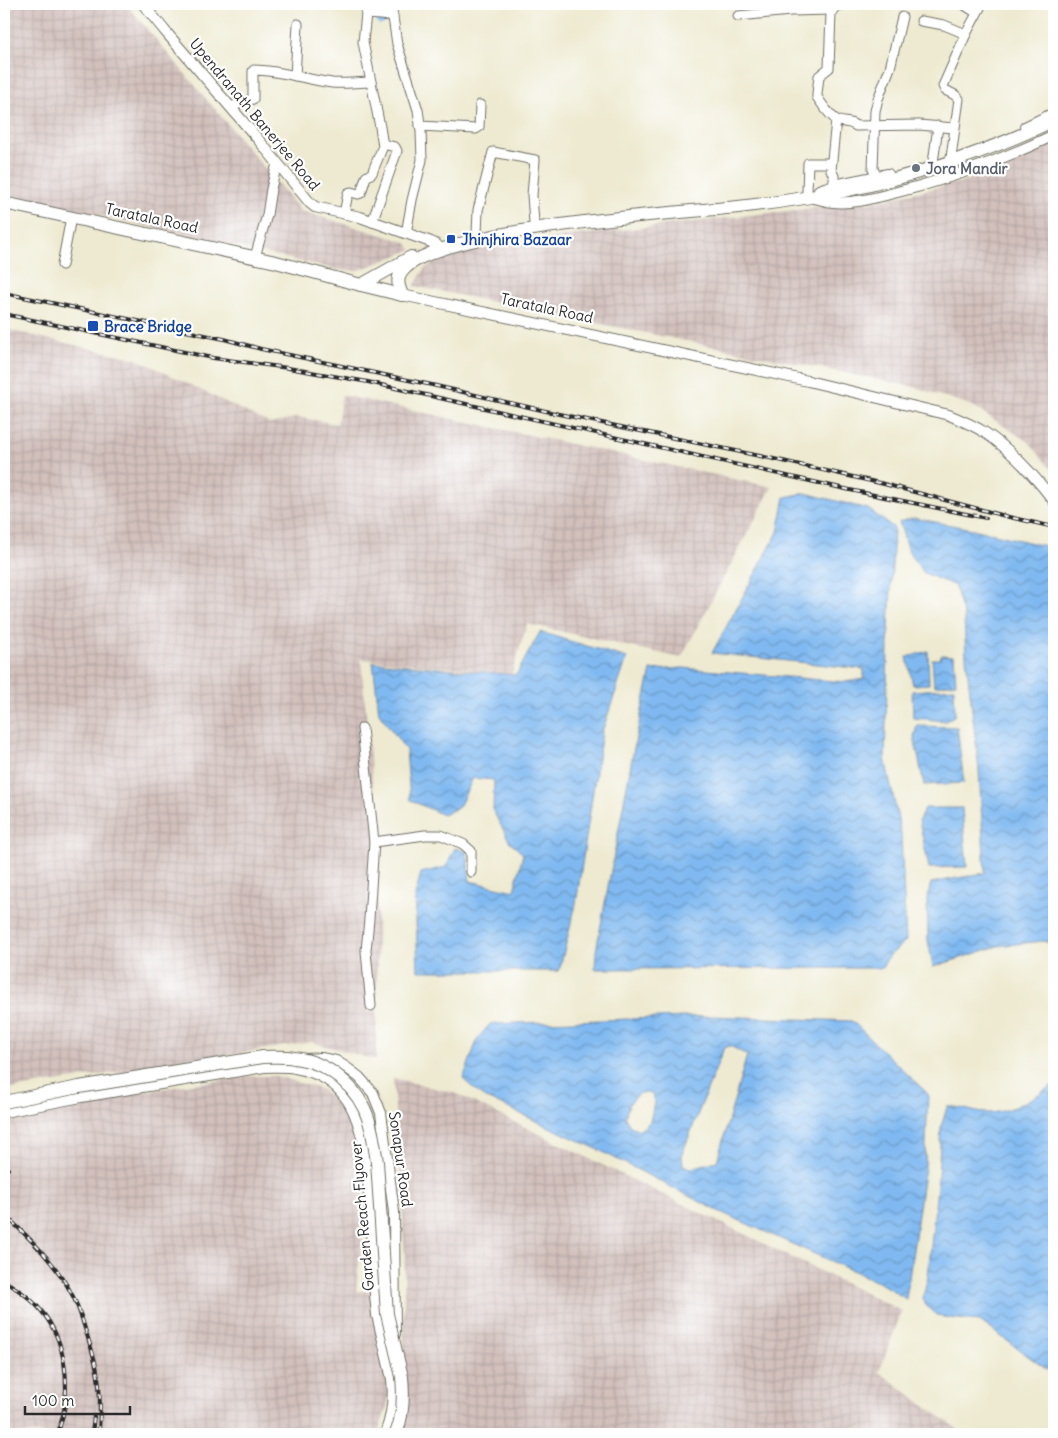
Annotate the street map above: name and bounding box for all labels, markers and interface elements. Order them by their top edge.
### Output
street label: Upendranath Banerjee Road [186,34,324,194]
place label: Jora Mandir [926,159,1009,178]
marker: Jora Mandir [910,162,922,174]
street label: Taratala Road [104,199,200,237]
place label: Jhinjhira Bazaar [461,230,573,249]
marker: Jhinjhira Bazaar [445,233,457,245]
street label: Taratala Road [499,289,595,327]
place label: Brace Bridge [104,317,192,337]
marker: Brace Bridge [86,319,100,333]
street label: Sonapur Road [385,1110,417,1208]
street label: Garden Reach Flyover [346,1140,378,1292]
scale bar [25,1383,130,1415]
text: 100 m [32,1391,74,1410]

